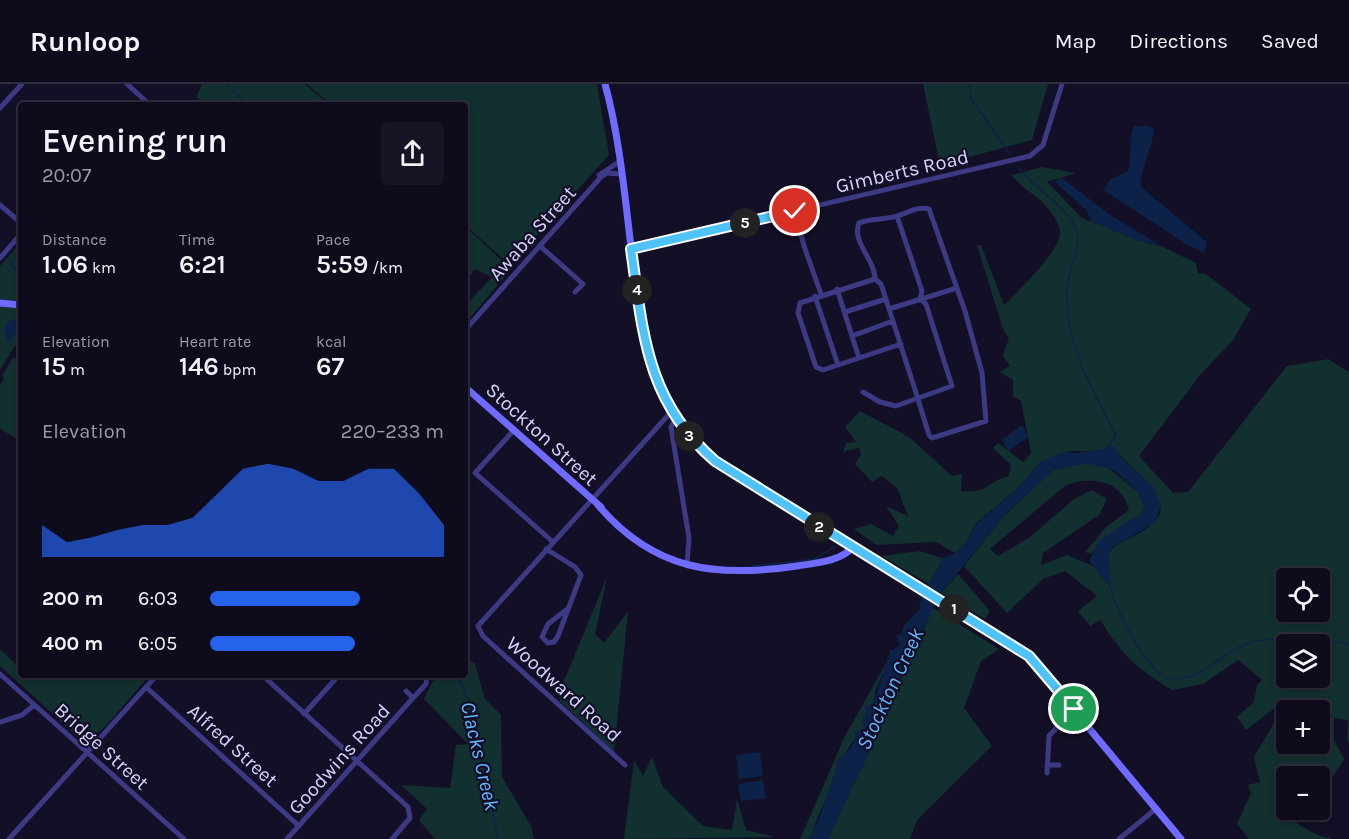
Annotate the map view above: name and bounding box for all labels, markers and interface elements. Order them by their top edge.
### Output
text: Runloop [30,25,140,58]
text: Map [1055,29,1096,53]
text: Directions [1129,29,1228,53]
text: Saved [1261,29,1319,53]
text: Evening run [42,122,228,160]
button: share [381,122,444,185]
street label: Gimberts Road [833,145,971,198]
text: 20:07 [42,164,91,187]
street label: Awaba Street [484,181,581,285]
pin [769,185,820,236]
icon: check [778,194,811,227]
pin: 5 [730,208,760,238]
text: 5 [740,213,750,232]
text: Distance [42,230,107,249]
text: Time [179,230,215,249]
text: Pace [316,230,350,249]
text: 1.06 [42,249,88,280]
text: 6:21 [179,249,226,280]
text: 5:59 [316,249,368,280]
text: km [88,258,116,277]
text: /km [368,258,403,277]
pin: 4 [622,275,652,305]
text: 4 [632,280,642,299]
text: Elevation [42,332,110,351]
text: Heart rate [179,332,251,351]
text: kcal [316,332,347,351]
text: 15 [42,351,66,382]
text: 146 [179,351,219,382]
text: 67 [316,351,344,382]
text: m [66,360,85,379]
text: bpm [219,360,256,379]
street label: Stockton Street [481,378,603,491]
text: Elevation [42,420,127,443]
text: 220–233 m [341,420,444,443]
pin: 3 [674,421,704,451]
text: 3 [684,426,694,445]
pin: 2 [804,512,834,542]
text: 2 [814,517,824,536]
map controls [1276,568,1330,820]
button: locate [1276,568,1330,622]
text: 200 m [42,587,103,610]
text: 6:03 [138,587,178,610]
pin: 1 [939,594,969,624]
text: 1 [951,599,957,618]
water label: Stockton Creek [851,624,929,754]
text: 400 m [42,632,103,655]
text: 6:05 [138,632,177,655]
street label: Woodward Road [502,632,626,747]
button: layers [1276,634,1330,688]
pin [1048,683,1099,734]
icon: arrive [1057,692,1090,725]
street label: Bridge Street [50,698,154,795]
street label: Alfred Street [183,699,283,792]
street label: Goodwins Road [284,699,395,819]
water label: Clacks Creek [456,699,504,813]
button: + [1276,700,1330,754]
button: − [1276,766,1330,820]

